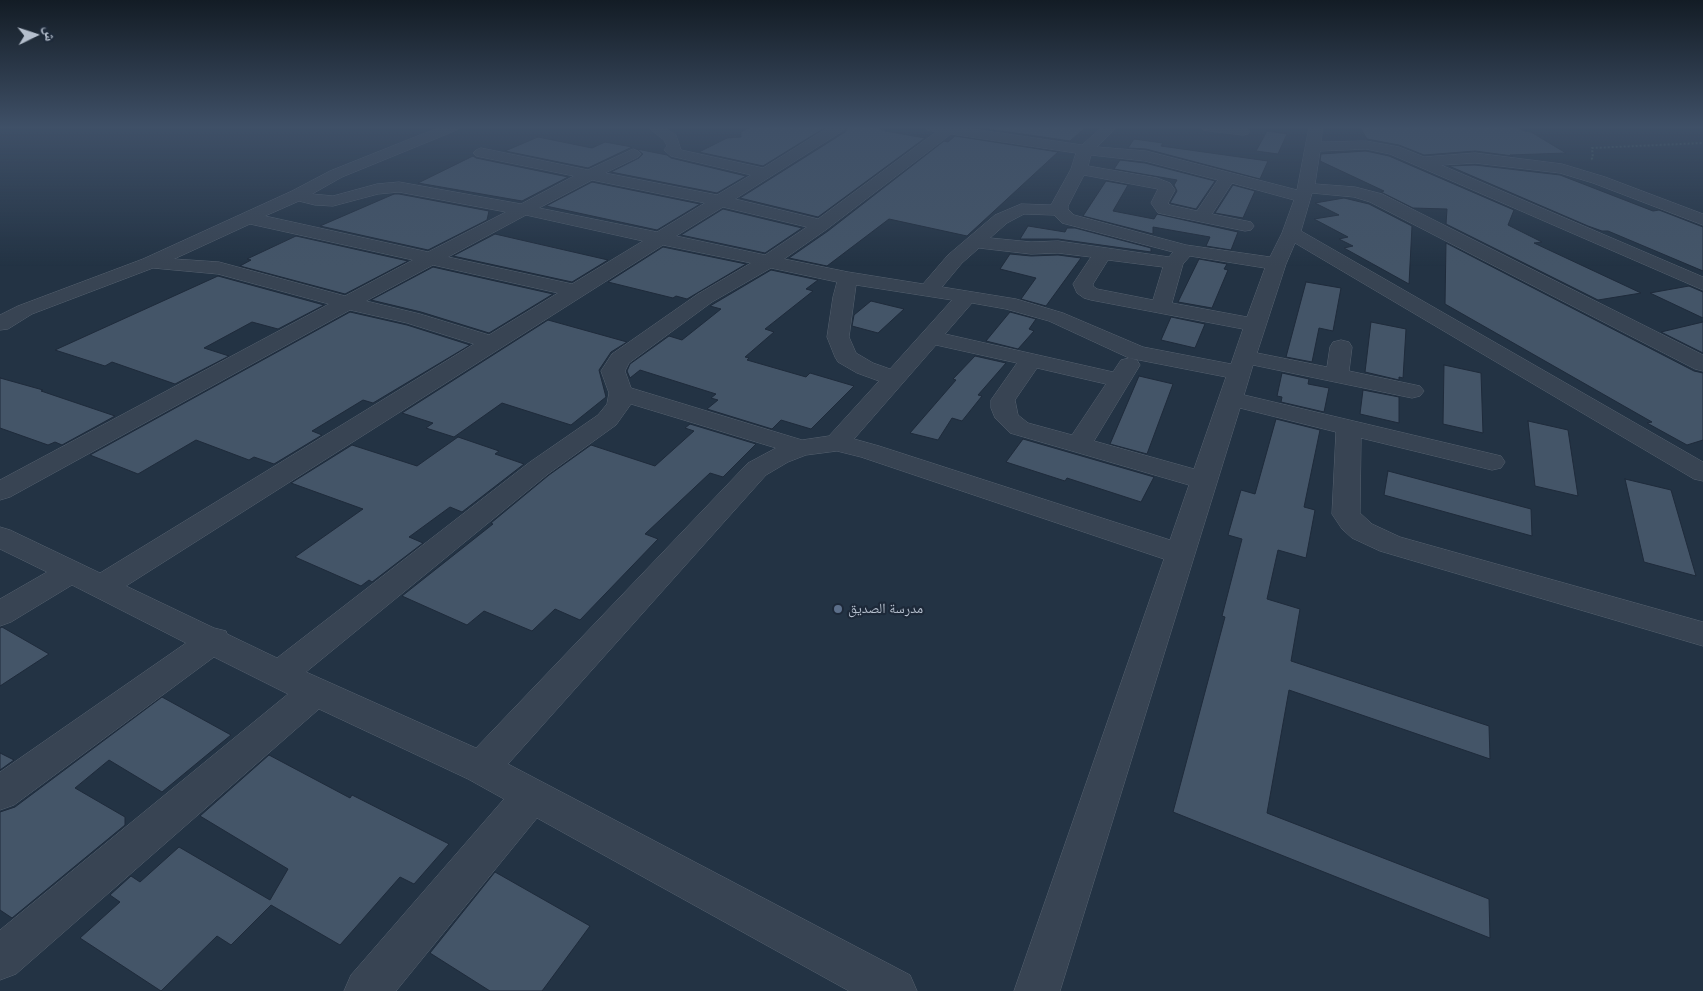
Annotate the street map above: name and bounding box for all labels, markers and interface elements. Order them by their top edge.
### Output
north arrow [10,10,60,60]
text: ش [41,26,58,42]
place label: مدرسة الصديق [848,601,923,617]
marker: مدرسة الصديق [832,603,844,615]

